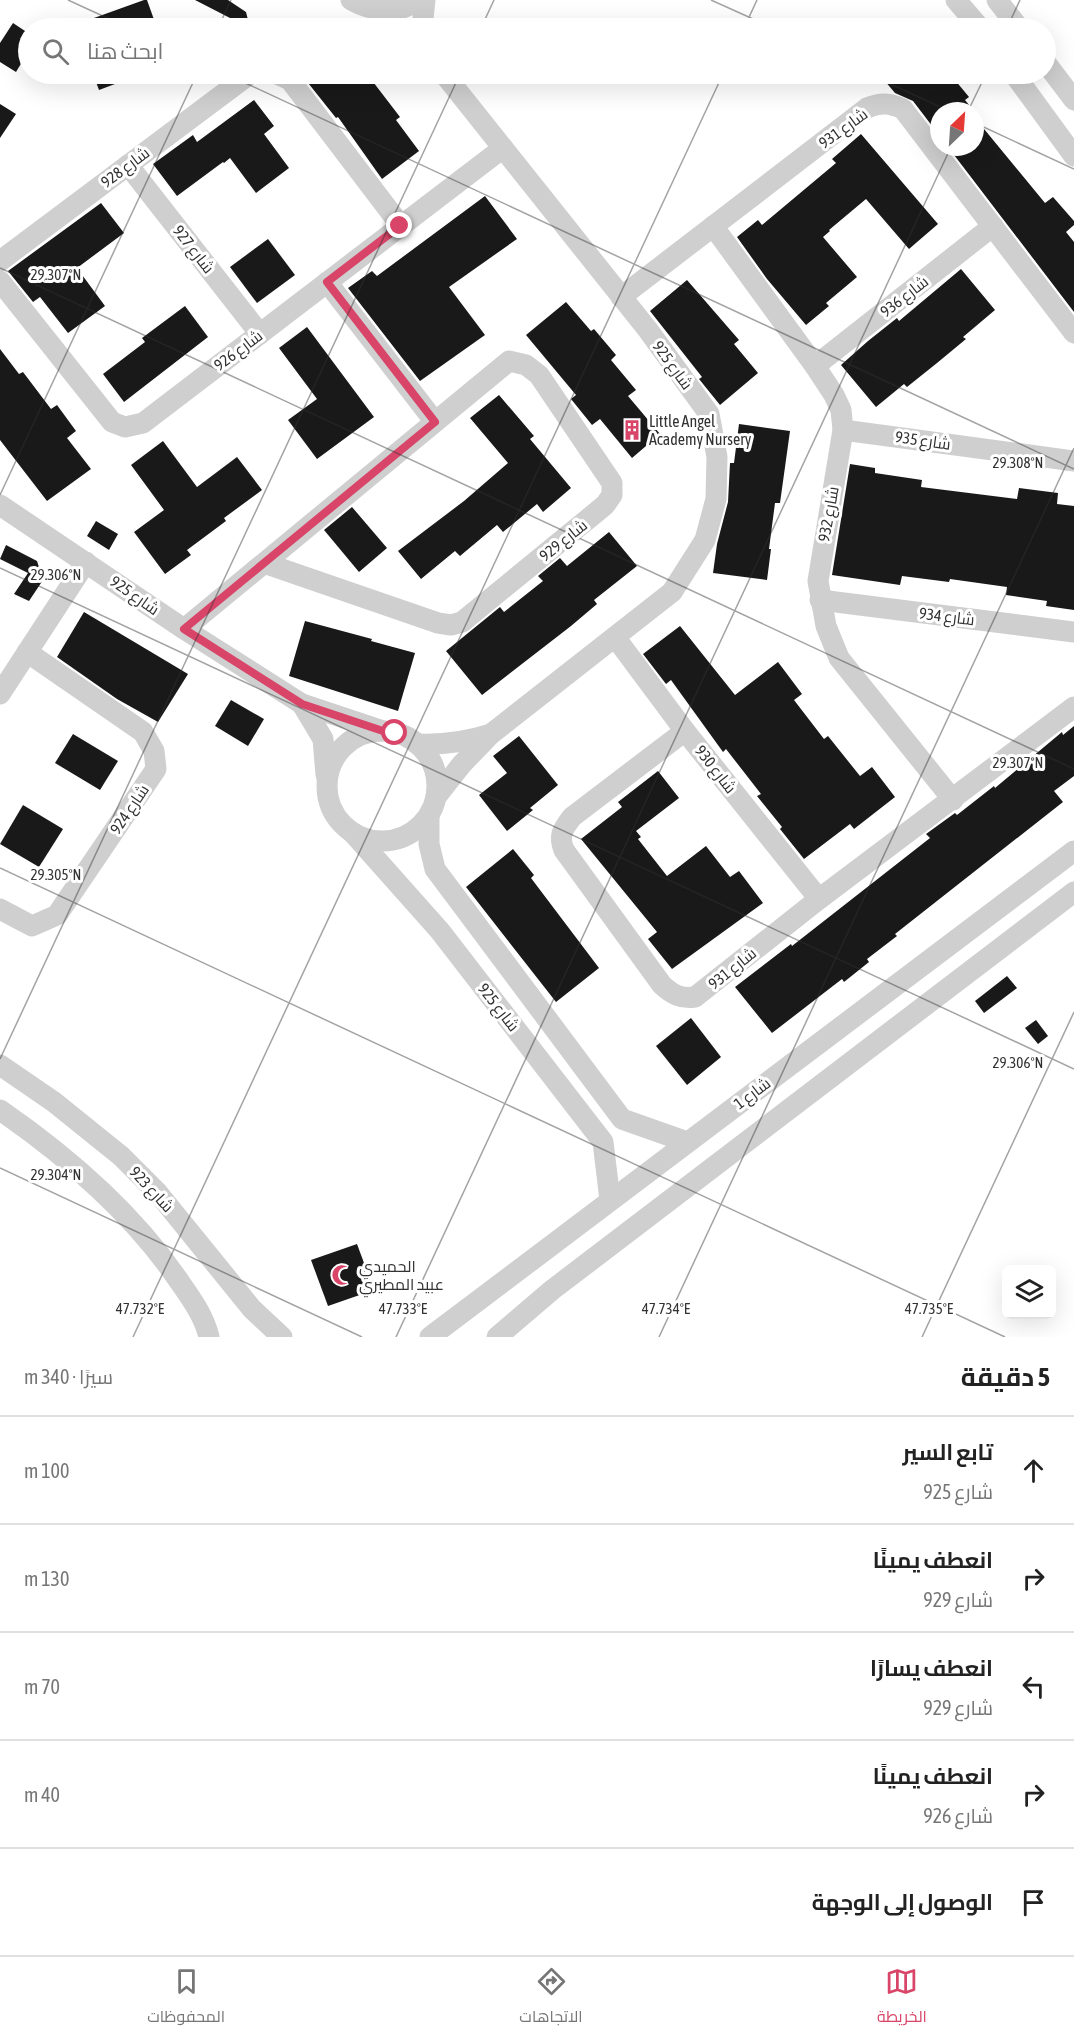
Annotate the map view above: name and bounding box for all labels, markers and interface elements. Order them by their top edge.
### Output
search box [18,18,1056,84]
icon: search [39,35,72,68]
text: ابحث هنا [87,38,164,64]
north arrow [930,102,984,156]
street label: شارع 931 [815,104,873,154]
street label: شارع 928 [97,143,154,193]
route end [386,212,412,238]
street label: شارع 927 [167,221,218,278]
text: 29.307°N [31,266,81,283]
street label: شارع 936 [876,272,933,323]
street label: شارع 926 [210,326,267,376]
street label: شارع 925 [647,337,697,395]
place label: Little Angel Academy Nursery [649,412,752,449]
building icon: Little Angel Academy Nursery [620,418,644,442]
street label: شارع 935 [894,427,952,456]
text: 29.308°N [993,454,1043,471]
street label: شارع 932 [814,485,845,544]
street label: شارع 929 [536,515,592,567]
text: 29.306°N [31,566,81,583]
street label: شارع 925 [105,572,163,621]
street label: شارع 934 [918,604,976,631]
route start [381,719,407,745]
street label: شارع 930 [689,741,740,798]
text: 29.307°N [993,754,1043,771]
street label: شارع 924 [106,781,155,839]
text: 29.305°N [31,866,81,883]
street label: شارع 931 [705,943,761,995]
street label: شارع 925 [472,979,523,1036]
text: 29.306°N [993,1054,1043,1071]
street label: شارع 1 [730,1074,775,1115]
street label: شارع 923 [124,1162,178,1218]
text: 29.304°N [31,1166,81,1183]
place label: الحميدي عبيد المطيري [359,1257,444,1298]
mosque icon: الحميدي عبيد المطيري [330,1263,354,1287]
map controls [1002,1265,1056,1319]
button: layers [1002,1265,1056,1319]
text: 47.732°E [116,1300,165,1317]
text: 47.733°E [379,1300,428,1317]
text: 47.734°E [642,1300,691,1317]
text: 47.735°E [905,1300,954,1317]
text: 5 دقيقة [961,1362,1050,1392]
text: سيرًا · 340 m [24,1365,113,1388]
text: تابع السير [903,1439,993,1465]
icon: ahead [1017,1454,1050,1487]
text: 100 m [24,1459,69,1482]
text: شارع 925 [923,1480,993,1503]
text: انعطف يمينًا [873,1547,993,1573]
icon: right [1017,1562,1050,1595]
text: 130 m [24,1567,69,1590]
text: شارع 929 [923,1588,993,1611]
text: انعطف يسارًا [870,1655,993,1681]
icon: left [1017,1670,1050,1703]
text: 70 m [24,1675,60,1698]
text: شارع 929 [923,1696,993,1719]
text: انعطف يمينًا [873,1763,993,1789]
icon: right [1017,1778,1050,1811]
text: 40 m [24,1783,60,1806]
text: شارع 926 [923,1804,993,1827]
icon: arrive [1017,1886,1050,1919]
text: الوصول إلى الوجهة [812,1889,993,1915]
tab: المحفوظات [147,1965,225,2031]
tab: الاتجاهات [519,1965,583,2031]
tab: الخريطة [877,1965,927,2031]

